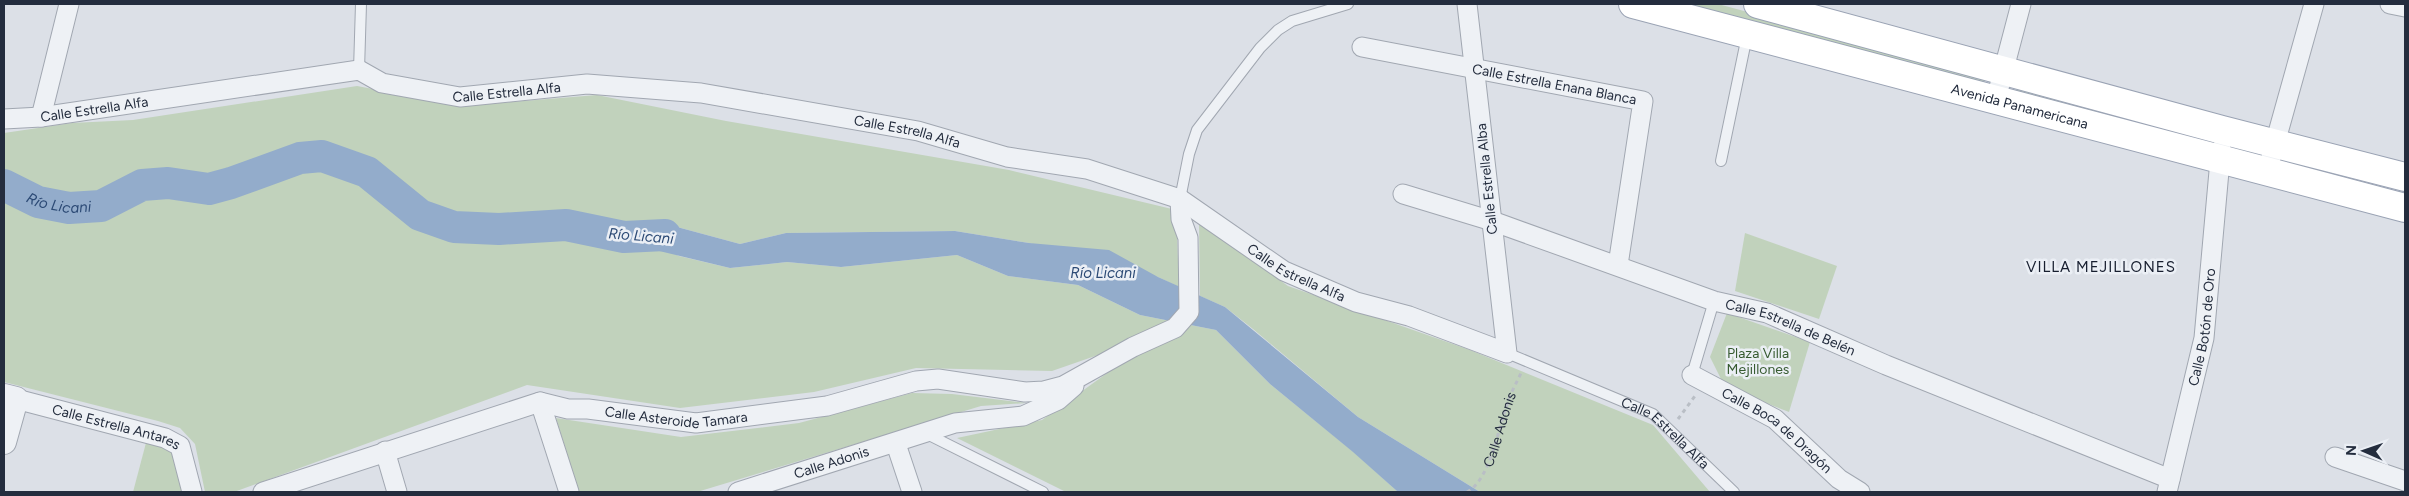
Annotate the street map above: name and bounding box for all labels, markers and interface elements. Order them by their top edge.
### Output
street label: Calle Estrella Enana Blanca [1471,60,1638,108]
street label: Calle Estrella Alfa [451,78,562,106]
street label: Avenida Panamericana [1949,80,2090,132]
street label: Calle Estrella Alfa [39,93,149,125]
street label: Calle Estrella Alfa [853,111,962,151]
street label: Calle Estrella Alba [1473,123,1501,235]
water label: Río Licani [23,189,92,217]
water label: Río Licani [608,224,675,248]
street label: Calle Estrella Alfa [1244,240,1348,305]
district label: VILLA MEJILLONES [2026,258,2176,276]
water label: Río Licani [1070,264,1136,282]
street label: Calle Botón de Oro [2184,267,2219,388]
street label: Calle Estrella de Belén [1724,295,1858,359]
park label: Plaza Villa Mejillones [1727,345,1789,378]
street label: Calle Boca de Dragón [1719,384,1836,477]
street label: Calle Adonis [1479,389,1519,470]
street label: Calle Estrella Alfa [1619,393,1713,472]
street label: Calle Estrella Antares [50,400,183,453]
street label: Calle Asteroide Tamara [604,403,749,432]
north arrow [2339,426,2389,476]
street label: Calle Adonis [792,442,871,482]
text: N [2343,445,2360,456]

